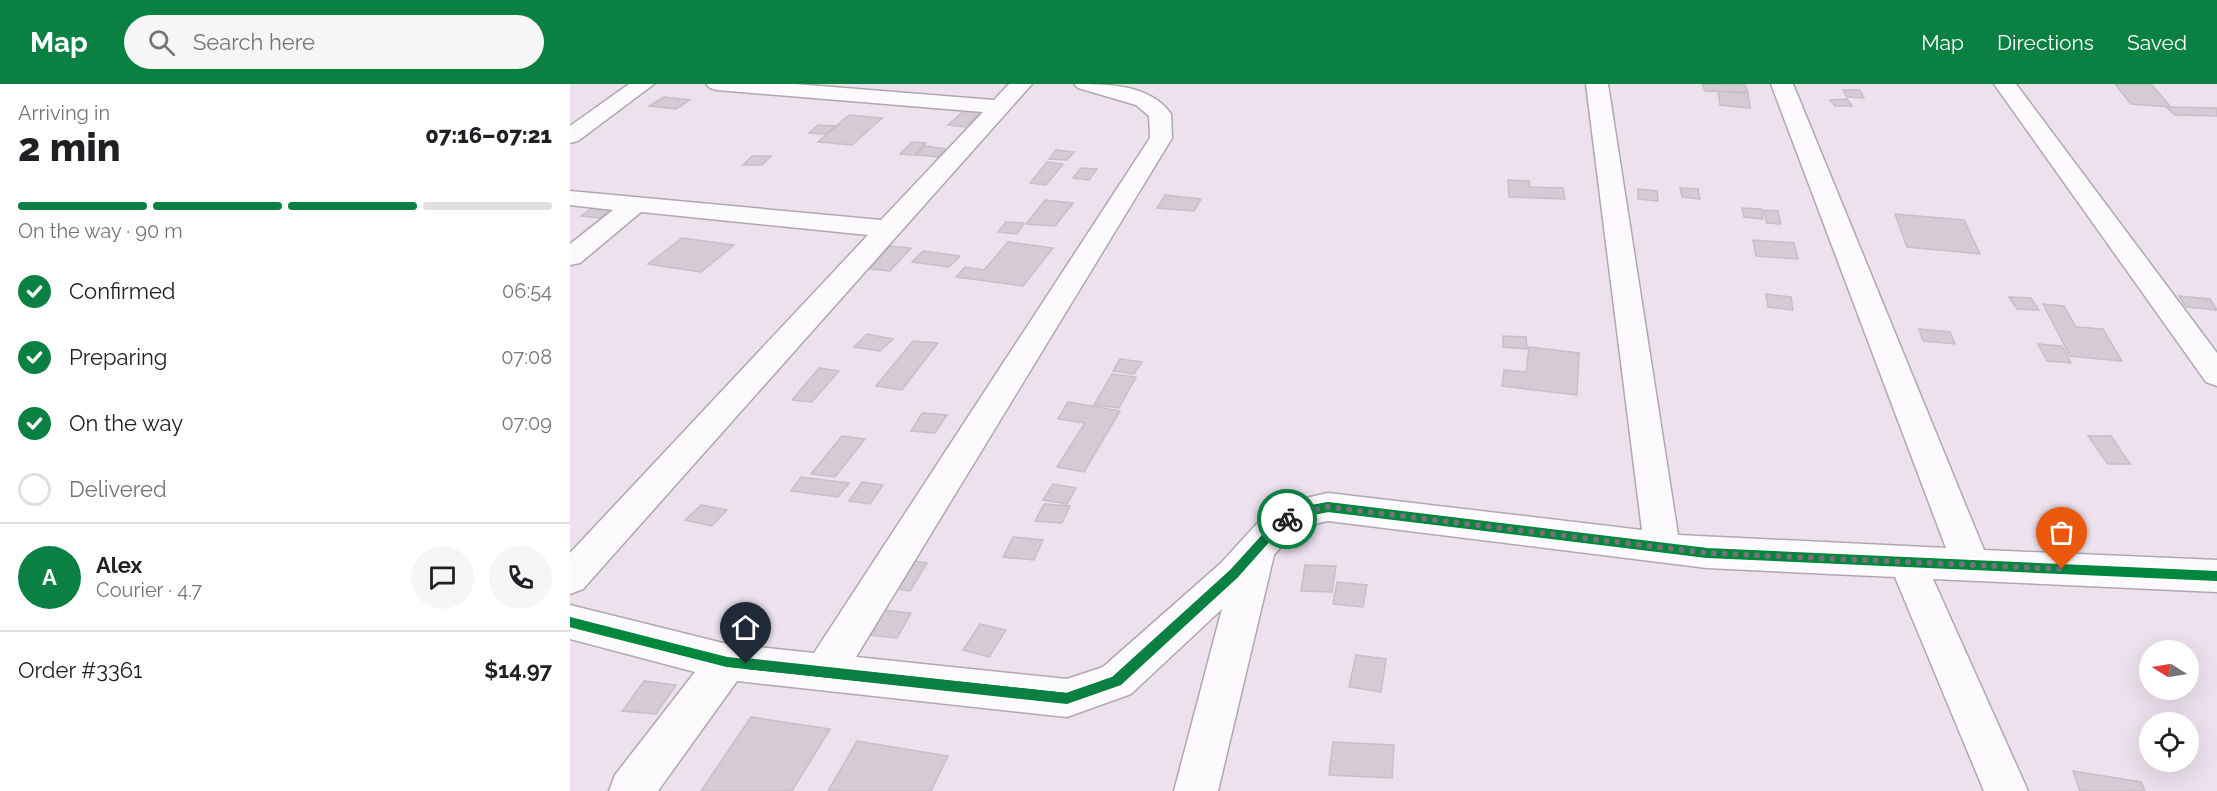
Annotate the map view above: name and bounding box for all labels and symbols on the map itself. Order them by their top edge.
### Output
courier [1257,489,1317,549]
pin [2036,507,2087,569]
pin [720,602,771,664]
north arrow [2139,640,2199,700]

